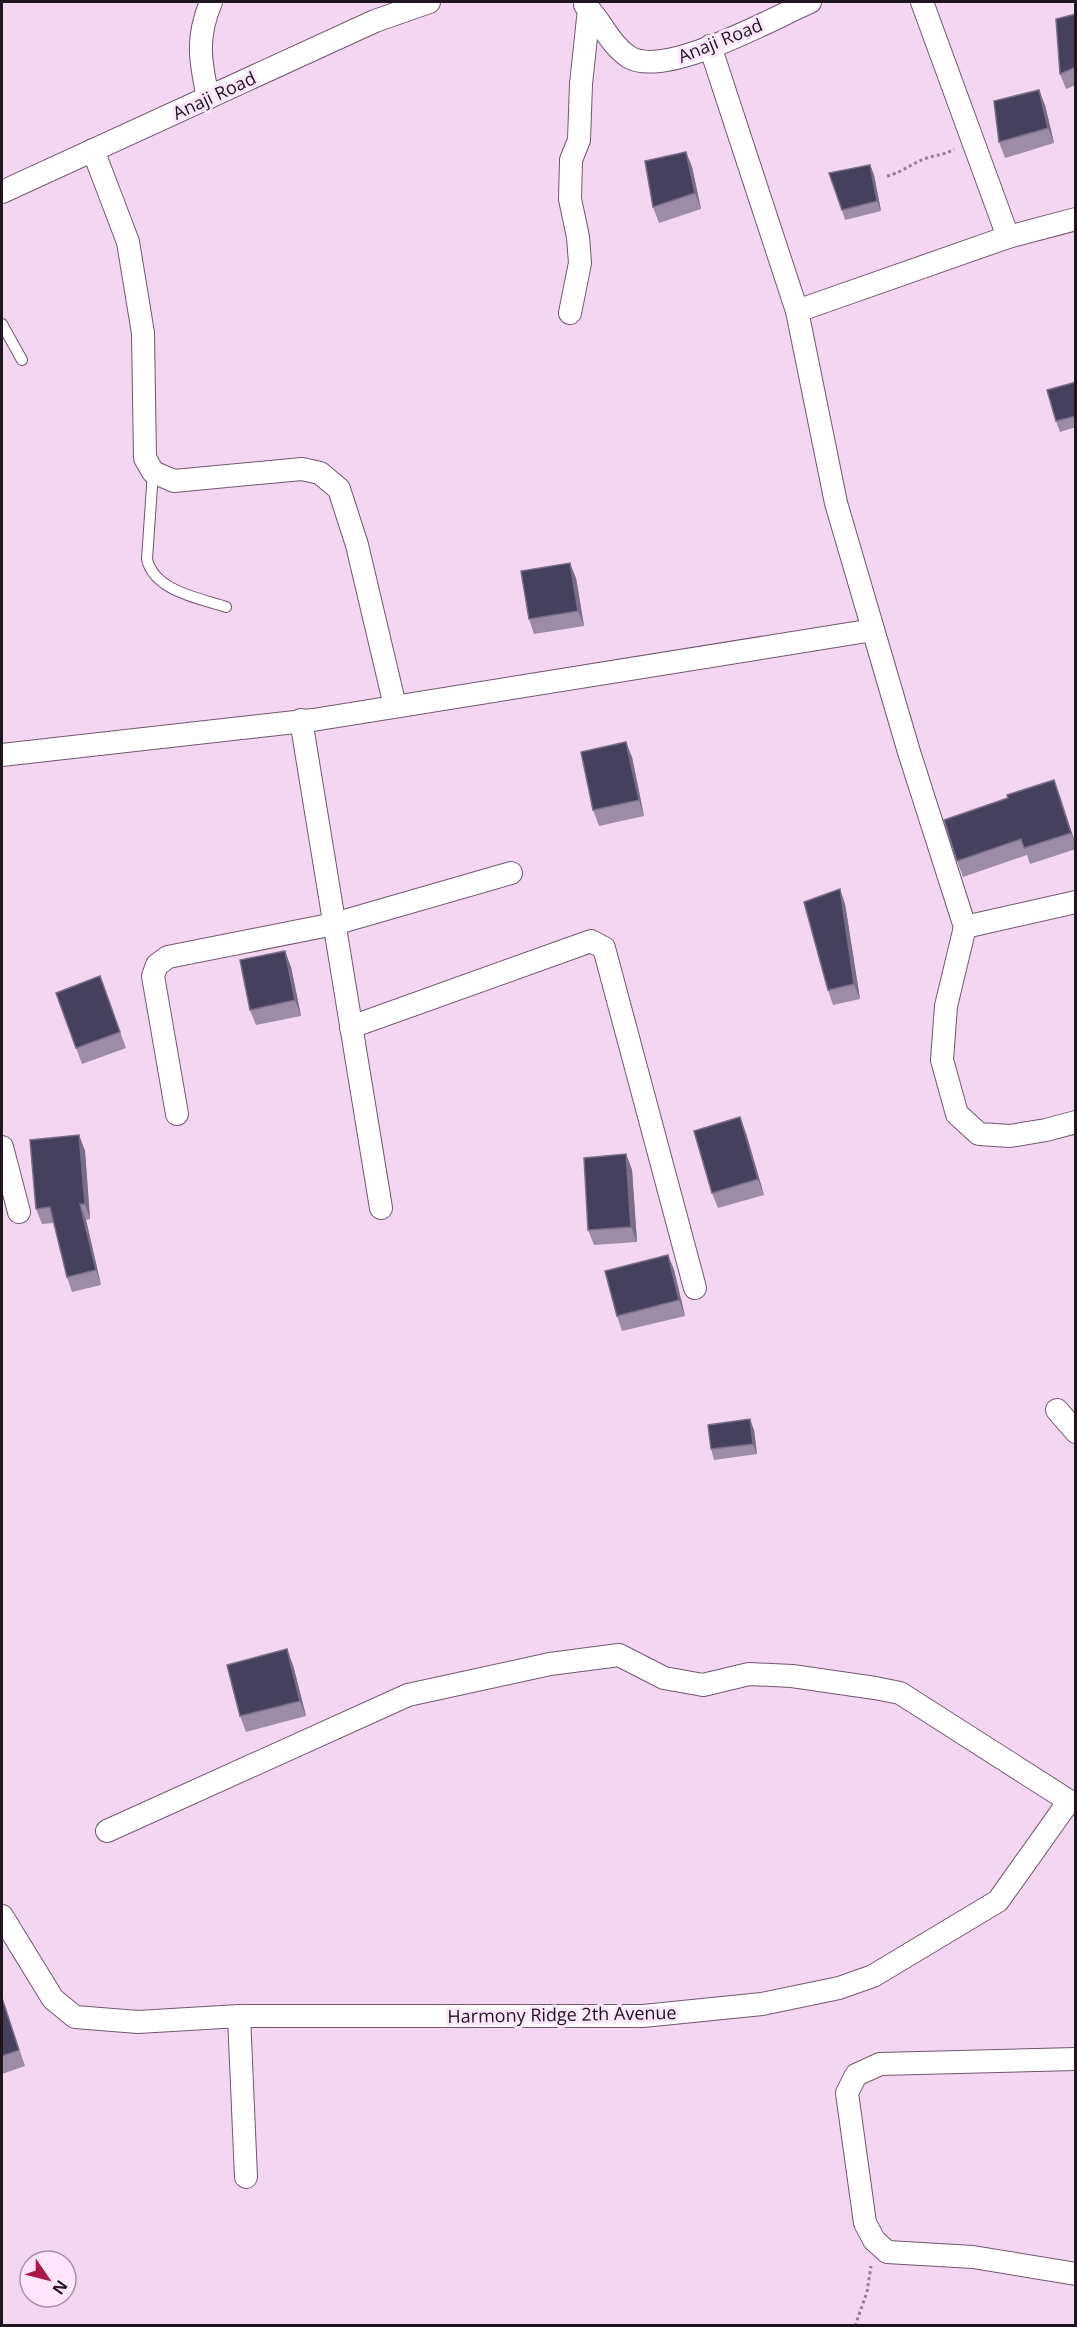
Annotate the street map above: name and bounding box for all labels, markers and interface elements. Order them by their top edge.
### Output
street label: Anaji Road [674,12,766,68]
street label: Anaji Road [169,65,259,125]
street label: Harmony Ridge 2th Avenue [447,2000,677,2028]
north arrow [18,2249,78,2309]
text: N [48,2276,73,2299]

